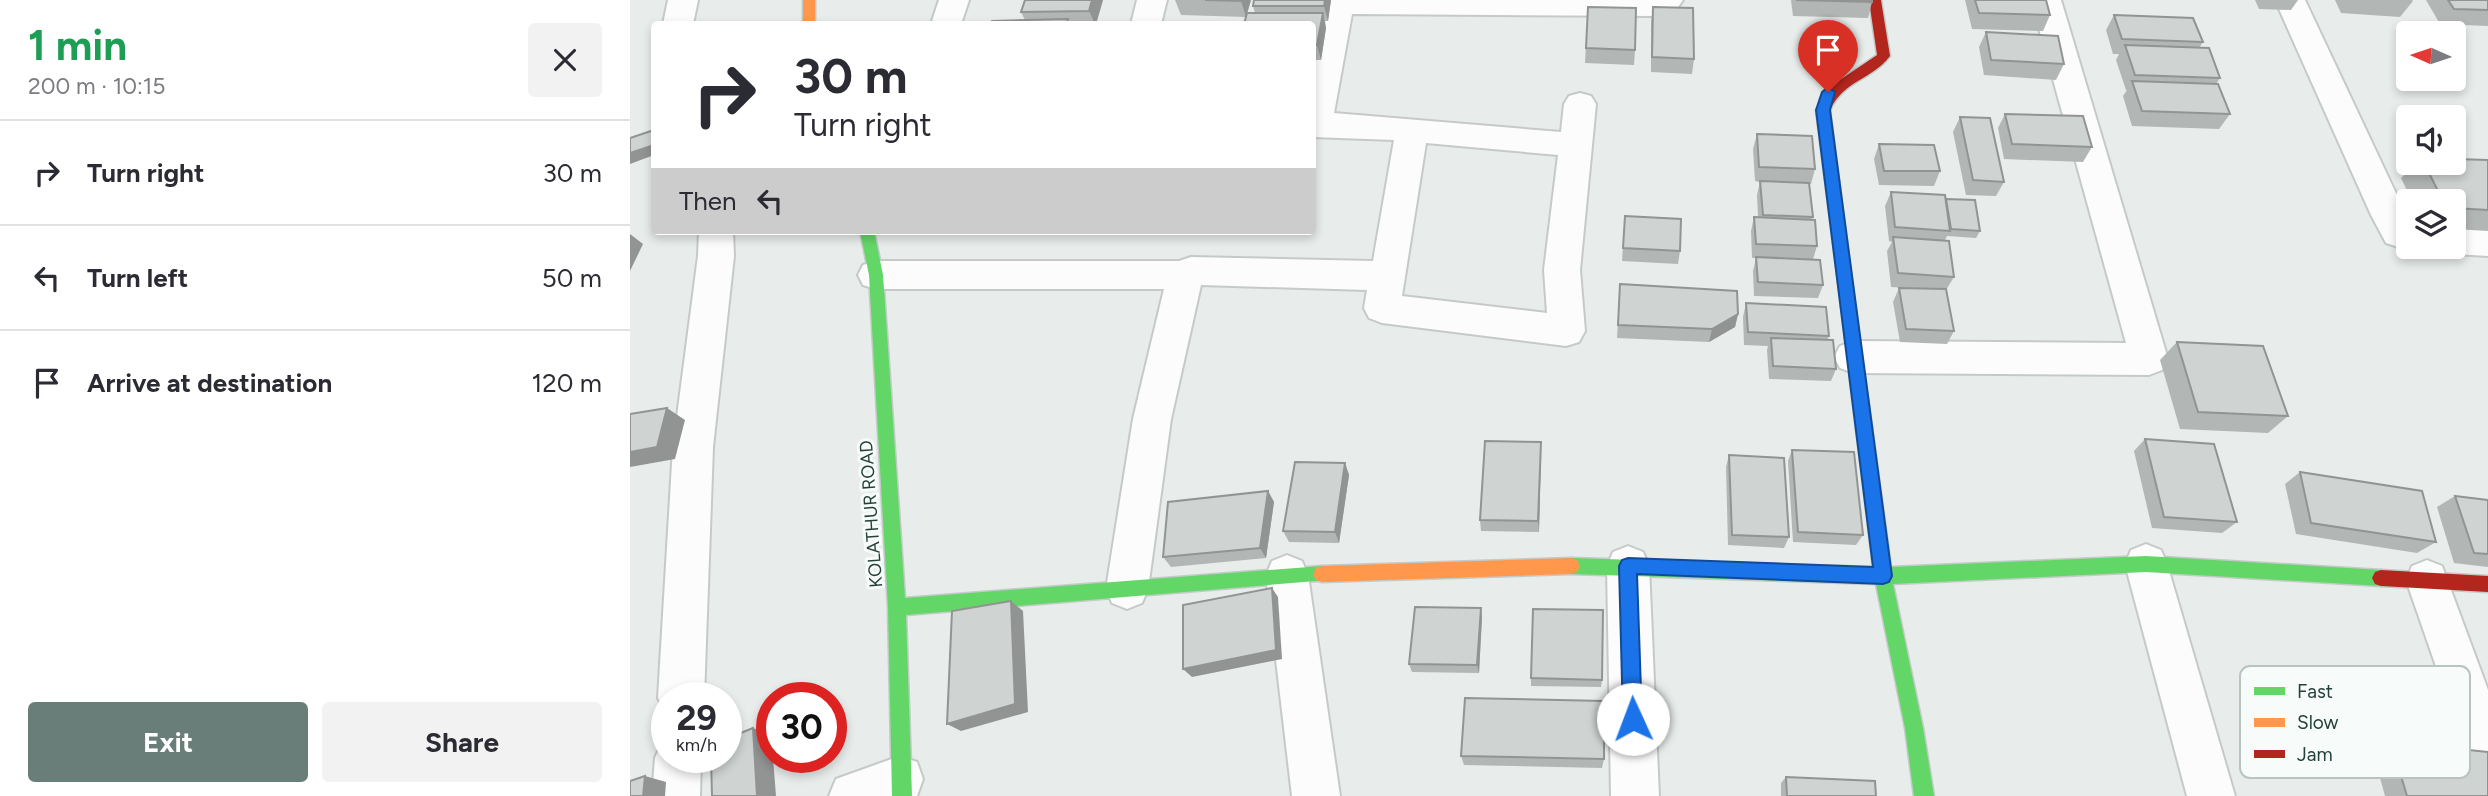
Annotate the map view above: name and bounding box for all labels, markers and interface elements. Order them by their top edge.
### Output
text: 1 min [28,20,127,71]
pin [1798,20,1858,92]
north arrow [2396,21,2466,91]
map controls [2396,21,2466,259]
button: close [528,23,602,97]
icon: arrive [1809,31,1847,69]
text: 30 m [794,46,907,105]
icon: right [679,49,770,140]
text: 200 m · 10:15 [28,72,166,100]
button: sound [2396,105,2466,175]
text: Turn right [794,106,932,144]
icon: right [28,154,66,192]
text: Turn right [87,157,204,189]
text: 30 m [543,157,602,189]
icon: left [751,182,789,220]
text: Then [679,185,737,217]
button: layers [2396,189,2466,259]
icon: left [28,259,66,297]
text: Turn left [87,262,188,294]
text: 50 m [542,262,602,294]
icon: arrive [28,364,66,402]
text: Arrive at destination [87,367,332,399]
text: 120 m [532,367,602,399]
street label: KOLATHUR ROAD [855,439,887,589]
legend [2240,666,2470,778]
text: Fast [2297,680,2333,703]
speed limit sign: 30 [756,682,847,773]
position arrow [1596,682,1670,756]
text: 29 [676,697,717,739]
button: Exit [28,702,308,782]
button: Share [322,702,602,782]
text: Slow [2297,711,2339,734]
text: km/h [676,734,717,756]
text: Jam [2297,743,2333,766]

